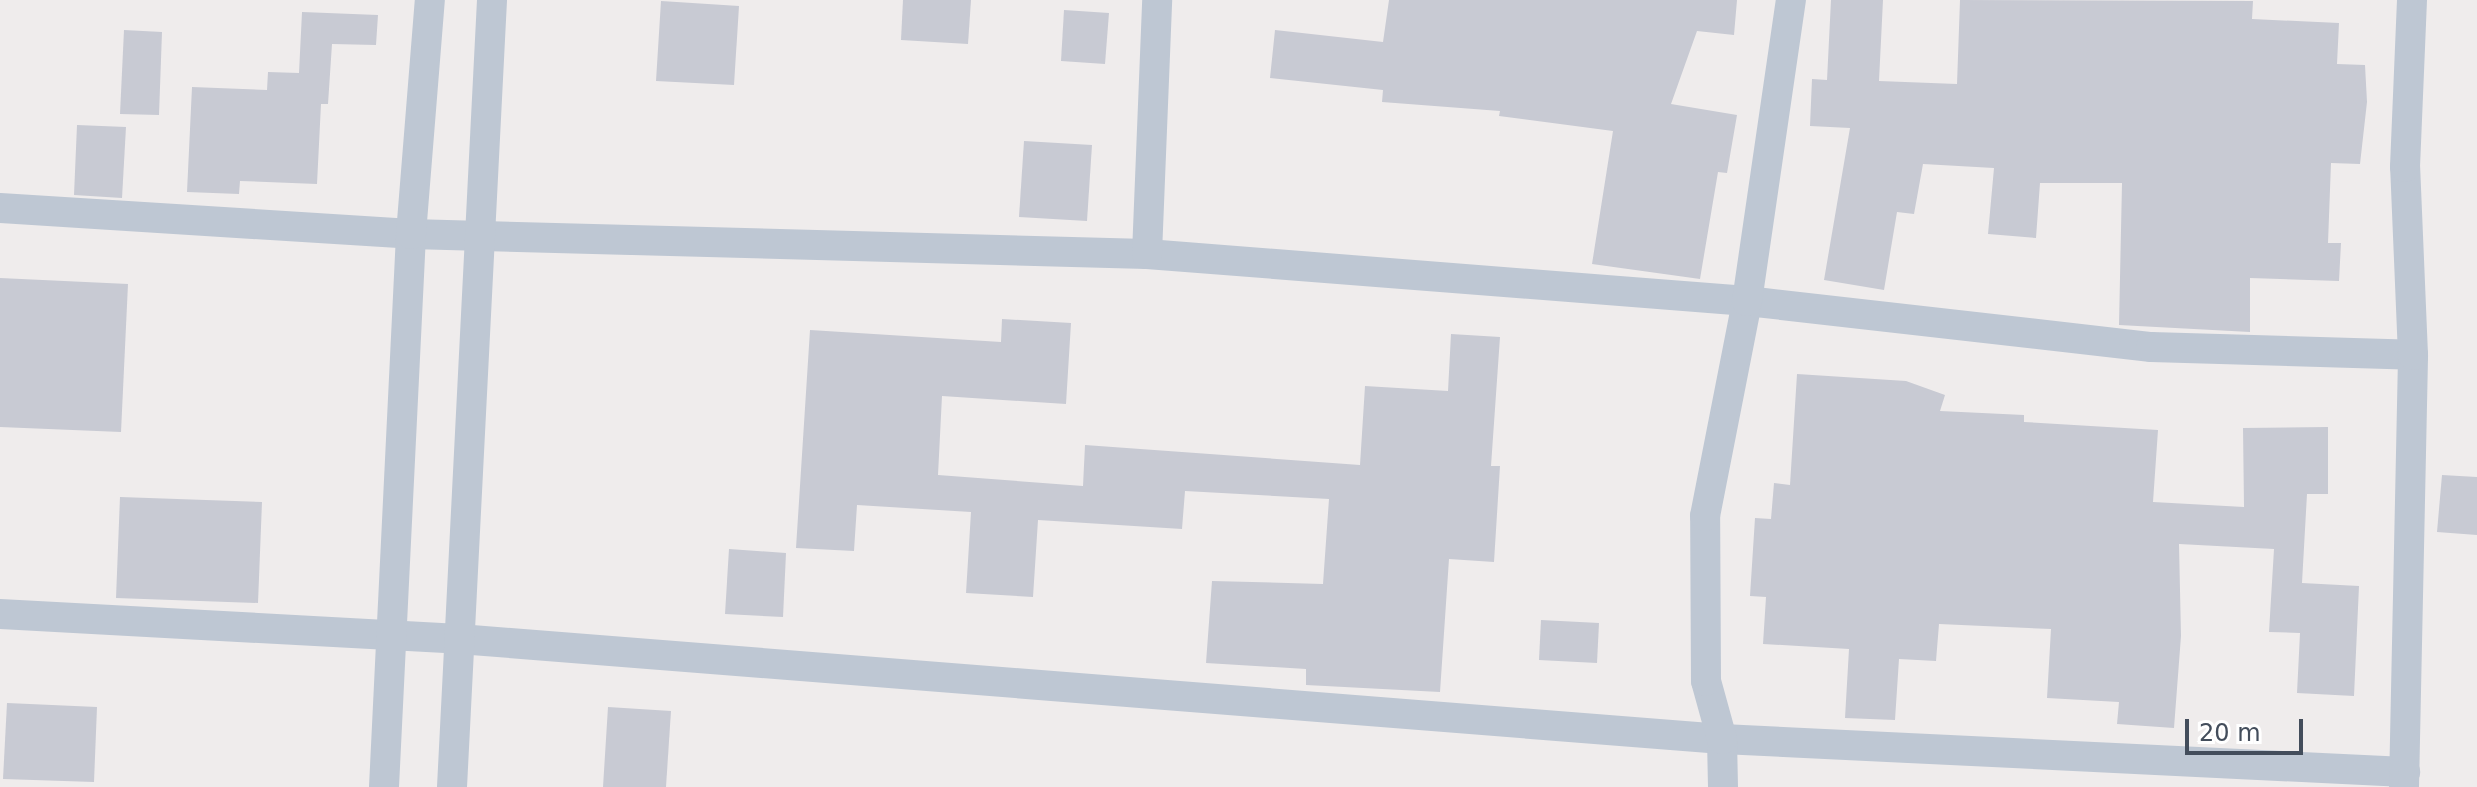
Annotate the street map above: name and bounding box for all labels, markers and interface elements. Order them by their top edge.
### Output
scale bar [2189,703,2307,753]
text: 20 m [2199,719,2261,747]

